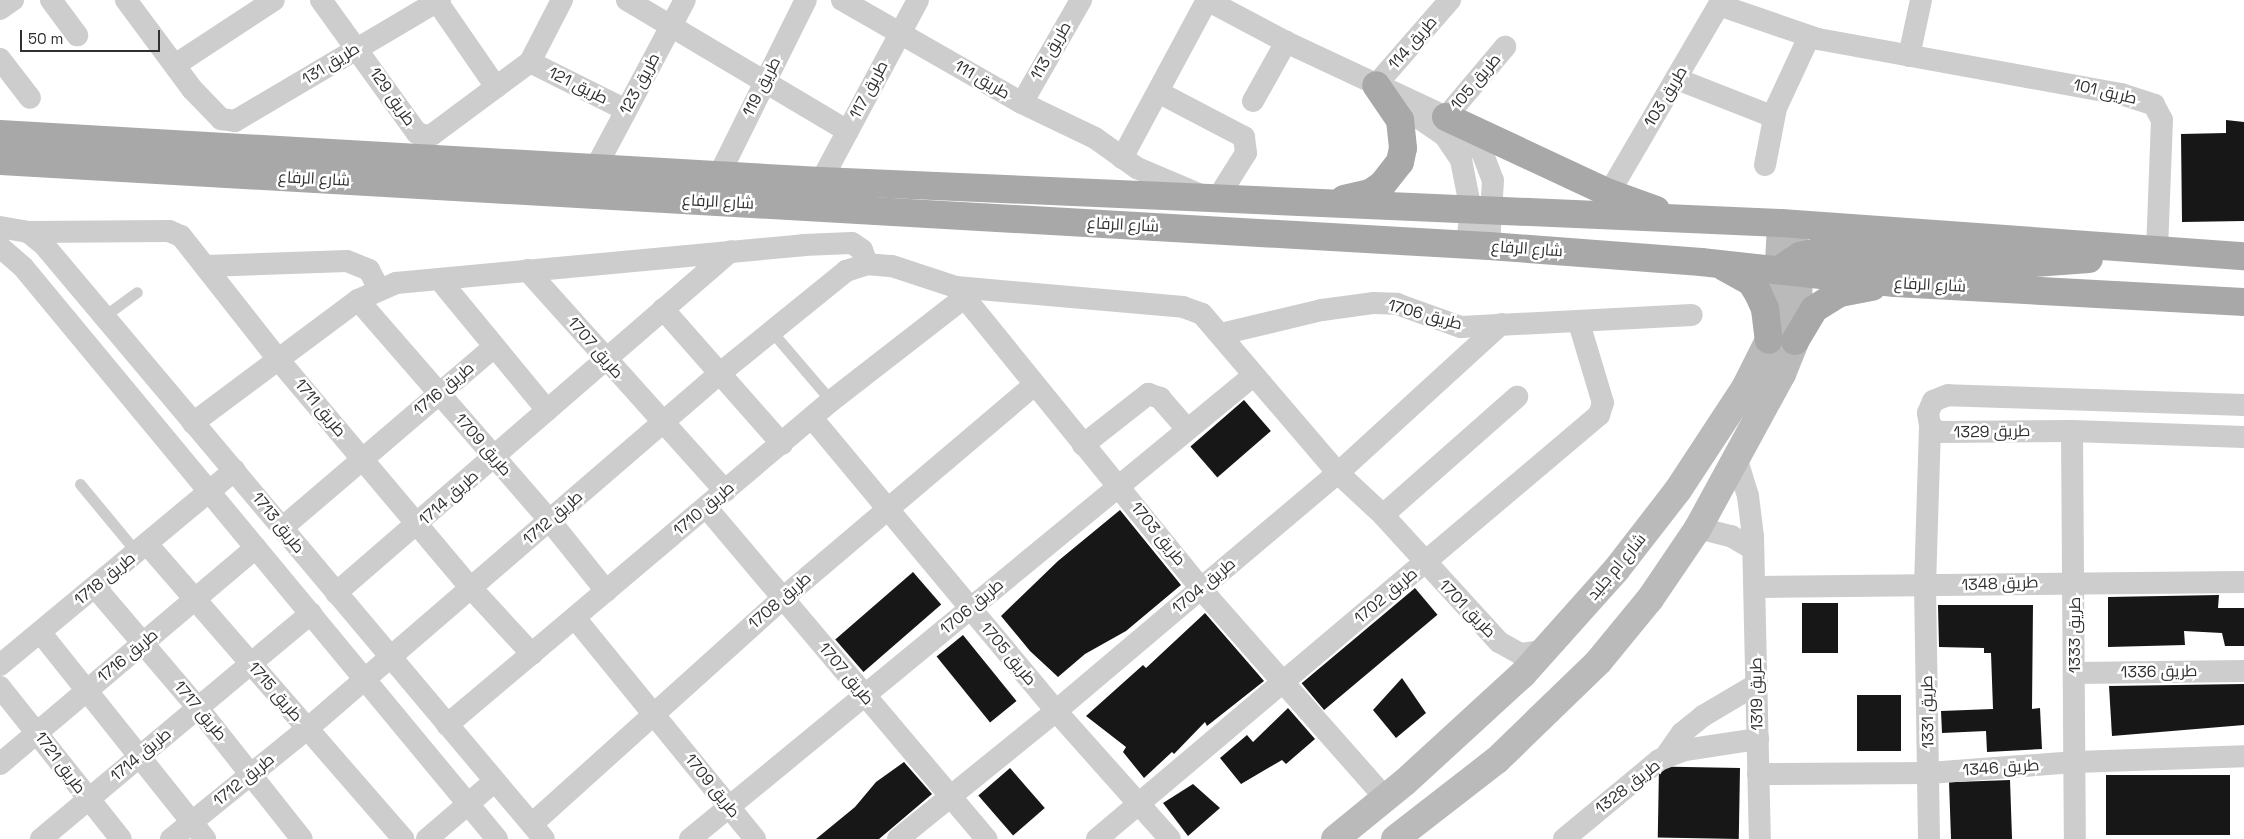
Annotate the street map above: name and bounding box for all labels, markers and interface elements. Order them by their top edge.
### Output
street label: طريق 114 [1385,13,1441,73]
street label: طريق 113 [1027,19,1075,83]
scale bar [22,20,162,52]
text: 50 m [28,29,63,48]
street label: طريق 131 [299,39,363,89]
street label: طريق 123 [616,50,664,118]
street label: طريق 105 [1447,50,1505,114]
street label: طريق 119 [739,54,785,120]
street label: طريق 111 [951,57,1013,103]
street label: طريق 117 [846,58,892,122]
street label: طريق 121 [545,63,611,109]
street label: طريق 103 [1640,63,1692,131]
street label: طريق 129 [365,64,419,130]
street label: طريق 101 [2072,75,2138,109]
street label: شارع الرفاع [278,168,350,190]
street label: شارع الرفاع [682,191,754,213]
street label: شارع الرفاع [1087,214,1159,236]
street label: شارع الرفاع [1490,237,1564,261]
street label: شارع الرفاع [1894,274,1966,296]
street label: طريق 1706 [1386,296,1464,334]
street label: طريق 1707 [563,313,627,383]
street label: طريق 1716 [410,358,478,420]
street label: طريق 1711 [290,375,350,441]
street label: طريق 1709 [451,410,515,480]
street label: طريق 1329 [1954,422,2030,442]
street label: طريق 1714 [415,466,483,530]
street label: طريق 1710 [670,478,738,540]
street label: طريق 1712 [519,487,587,549]
street label: طريق 1713 [248,489,308,557]
street label: طريق 1703 [1127,498,1189,570]
street label: شارع ام جليد [1584,530,1650,604]
street label: طريق 1718 [71,549,139,609]
street label: طريق 1704 [1169,554,1239,618]
street label: طريق 1702 [1351,564,1421,628]
street label: طريق 1708 [745,569,815,633]
street label: طريق 1348 [1961,573,2039,595]
street label: طريق 1706 [937,575,1007,639]
street label: طريق 1701 [1435,576,1499,642]
street label: طريق 1333 [2065,597,2085,673]
street label: طريق 1705 [976,619,1040,689]
street label: طريق 1716 [94,625,162,687]
street label: طريق 1707 [814,639,878,709]
street label: طريق 1319 [1747,657,1767,731]
street label: طريق 1715 [244,658,306,726]
street label: طريق 1336 [2121,662,2197,682]
street label: طريق 1331 [1918,675,1938,749]
street label: طريق 1717 [170,677,230,745]
street label: طريق 1714 [107,724,175,786]
street label: طريق 1721 [30,728,90,798]
street label: طريق 1712 [210,750,278,810]
street label: طريق 1709 [681,750,743,822]
street label: طريق 1328 [1592,756,1664,818]
street label: طريق 1346 [1962,756,2040,780]

